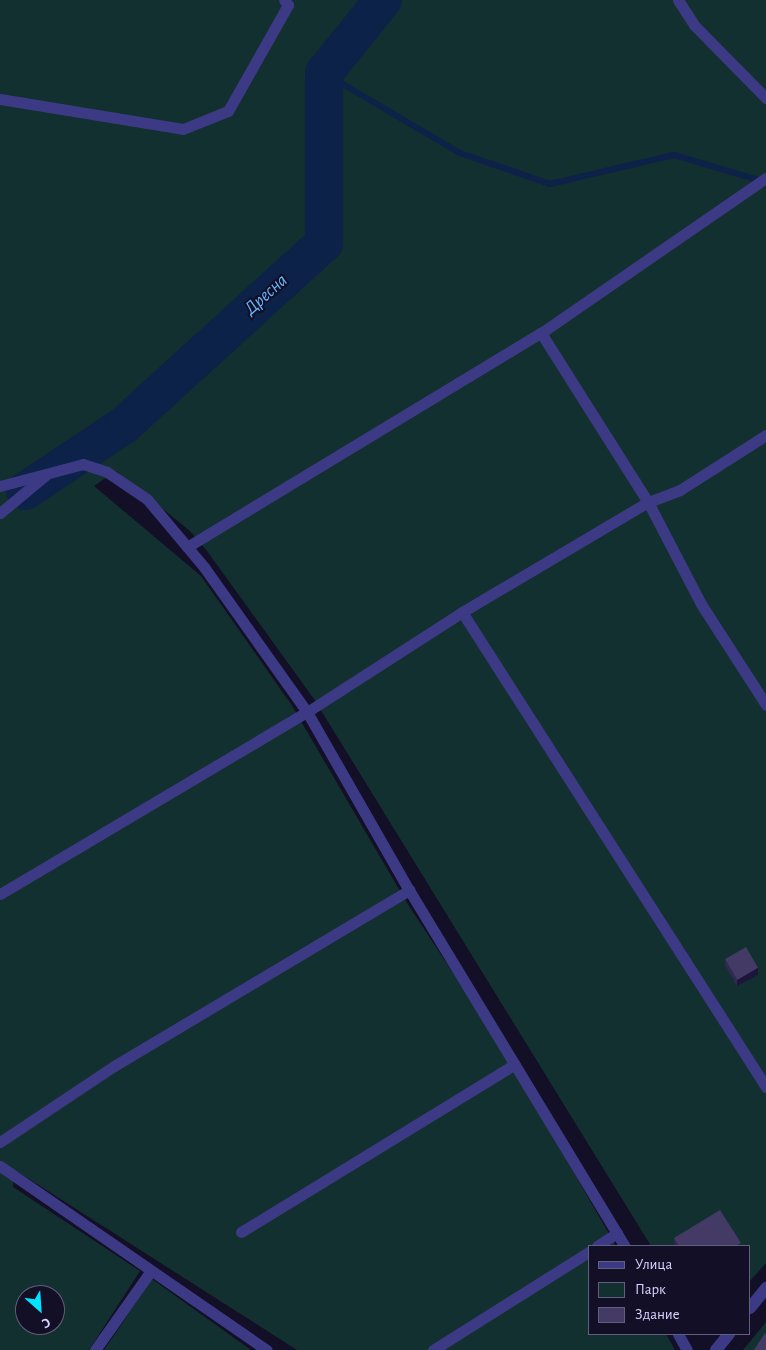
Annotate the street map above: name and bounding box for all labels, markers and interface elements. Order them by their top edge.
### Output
water label: Дресна [239,269,293,321]
legend [588,1245,751,1335]
text: Улица [635,1257,672,1272]
text: Парк [635,1282,666,1297]
north arrow [15,1285,65,1335]
text: Здание [635,1307,680,1322]
text: С [40,1315,53,1331]

